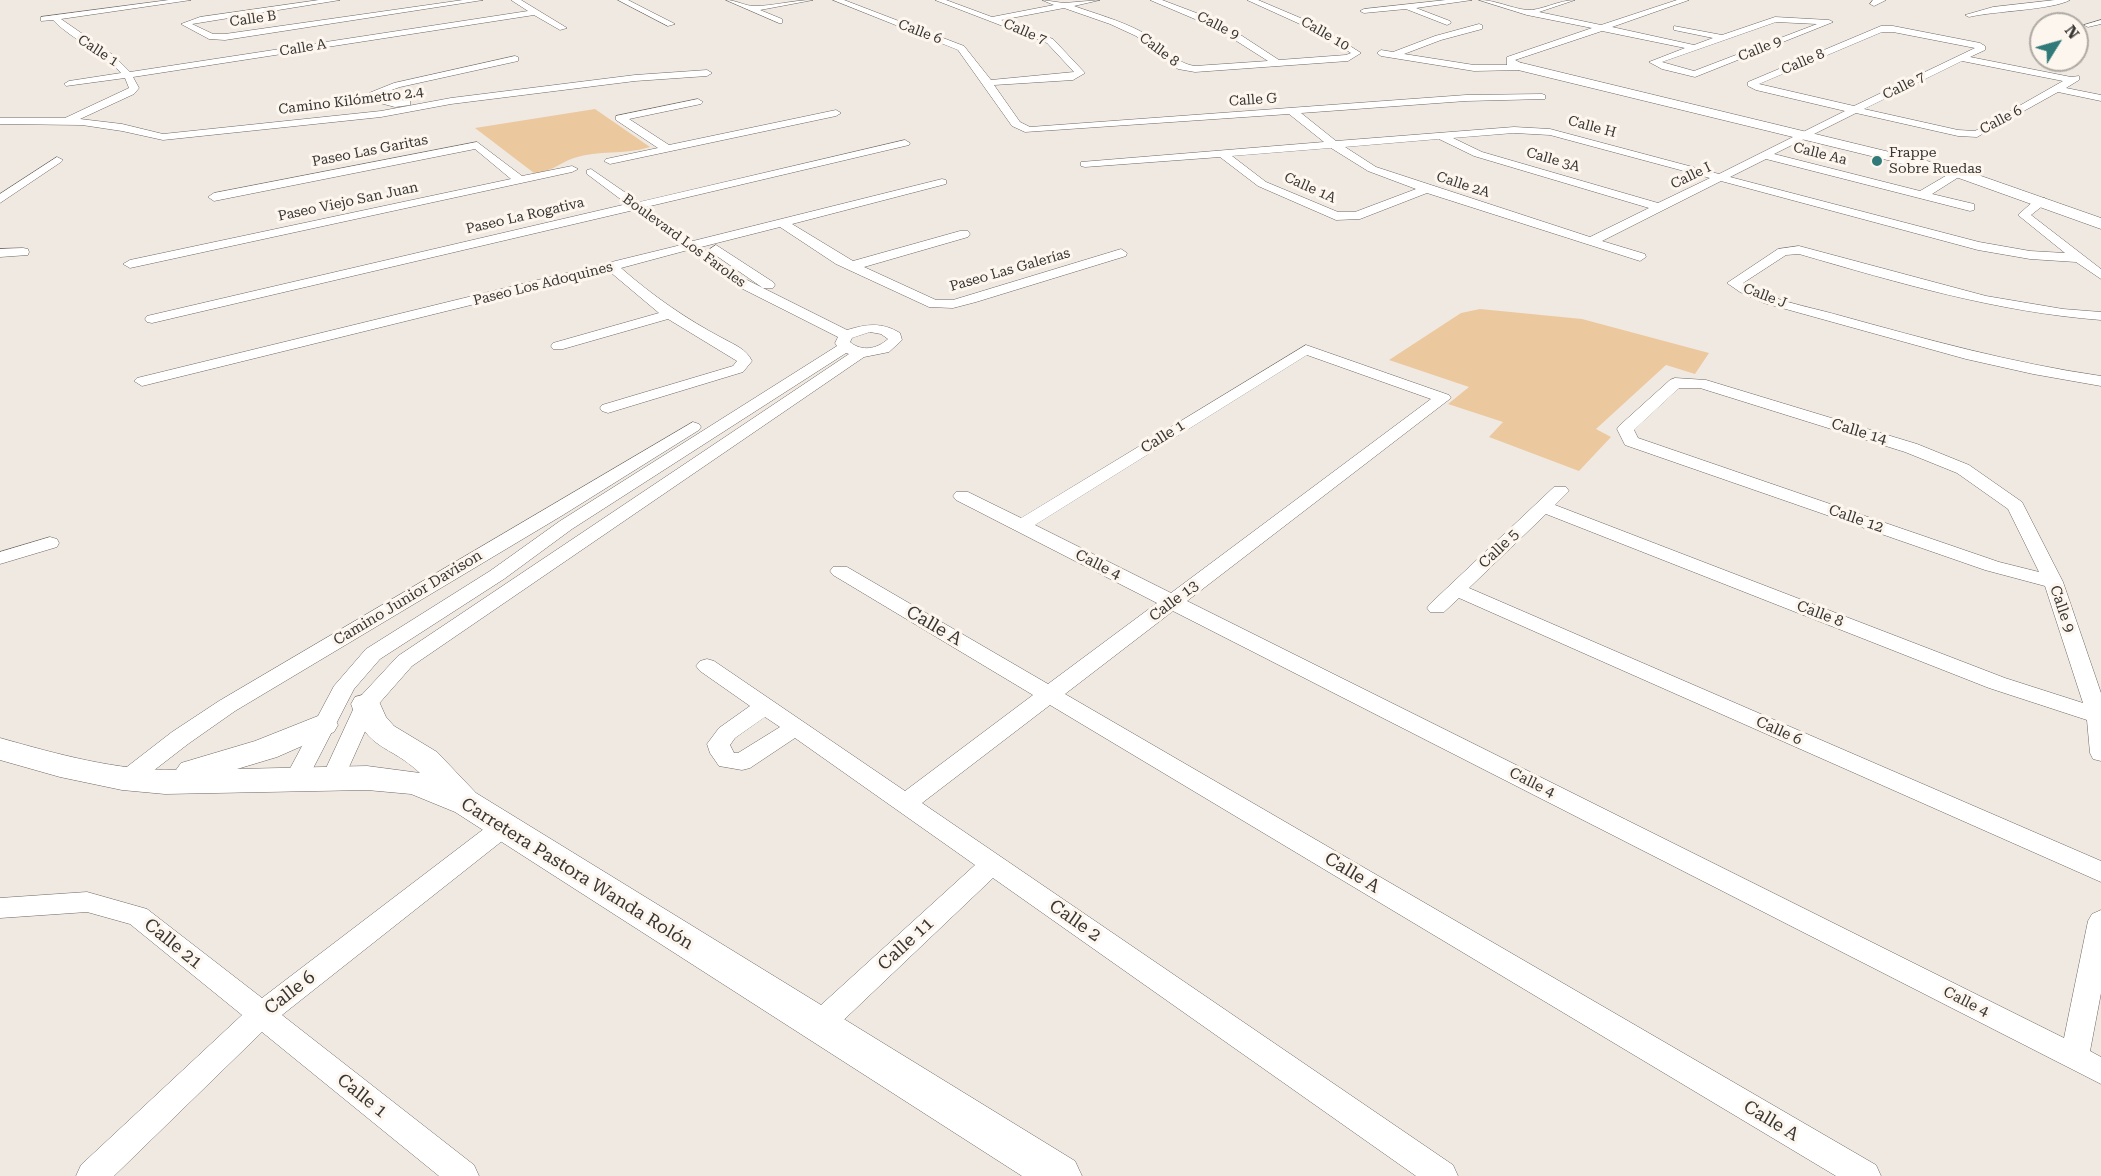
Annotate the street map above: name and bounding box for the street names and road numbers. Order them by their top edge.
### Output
street label: Calle B [229,7,277,31]
street label: Calle 9 [1194,8,1242,44]
street label: Calle 10 [1298,13,1352,55]
street label: Calle 7 [1001,15,1049,49]
street label: Calle 6 [896,16,944,48]
street label: Calle 8 [1136,30,1182,70]
street label: Calle 1 [74,32,122,70]
street label: Calle 9 [1736,33,1784,65]
street label: Calle A [278,36,328,60]
street label: Calle 8 [1779,45,1827,79]
street label: Calle 7 [1880,69,1928,103]
street label: Camino Kilómetro 2.4 [277,84,425,118]
street label: Calle G [1228,90,1278,110]
street label: Calle 6 [1977,102,2025,138]
street label: Calle H [1566,113,1618,141]
street label: Paseo Las Garitas [311,132,429,170]
street label: Calle Aa [1791,139,1849,169]
street label: Calle 3A [1524,144,1582,176]
street label: Calle I [1668,159,1714,193]
street label: Calle 2A [1434,168,1492,202]
street label: Calle 1A [1281,169,1339,207]
street label: Paseo Viejo San Juan [276,179,420,225]
street label: Boulevard Los Faroles [619,191,749,291]
street label: Paseo La Rogativa [464,194,586,238]
street label: Paseo Las Galerías [948,245,1072,295]
street label: Paseo Los Adoquines [472,259,614,309]
street label: Calle J [1741,280,1789,312]
street label: Calle 14 [1829,415,1889,449]
street label: Calle 1 [1138,416,1188,458]
street label: Calle 12 [1826,501,1886,537]
street label: Calle 5 [1475,526,1523,572]
street label: Camino Junior Davison [330,546,486,650]
street label: Calle 4 [1072,546,1124,584]
street label: Calle 13 [1146,577,1202,625]
street label: Calle 9 [2046,583,2078,635]
street label: Calle 8 [1794,597,1846,631]
street label: Calle A [902,601,966,651]
street label: Calle 6 [1753,713,1805,749]
street label: Calle 4 [1506,764,1558,802]
street label: Carretera Pastora Wanda Rolón [457,793,697,955]
street label: Calle A [1320,848,1384,898]
street label: Calle 2 [1045,895,1105,947]
street label: Calle 11 [874,913,938,975]
street label: Calle 21 [140,914,206,974]
street label: Calle 6 [260,967,320,1019]
street label: Calle 4 [1940,983,1992,1021]
street label: Calle 1 [333,1069,391,1123]
street label: Calle A [1739,1096,1803,1146]

